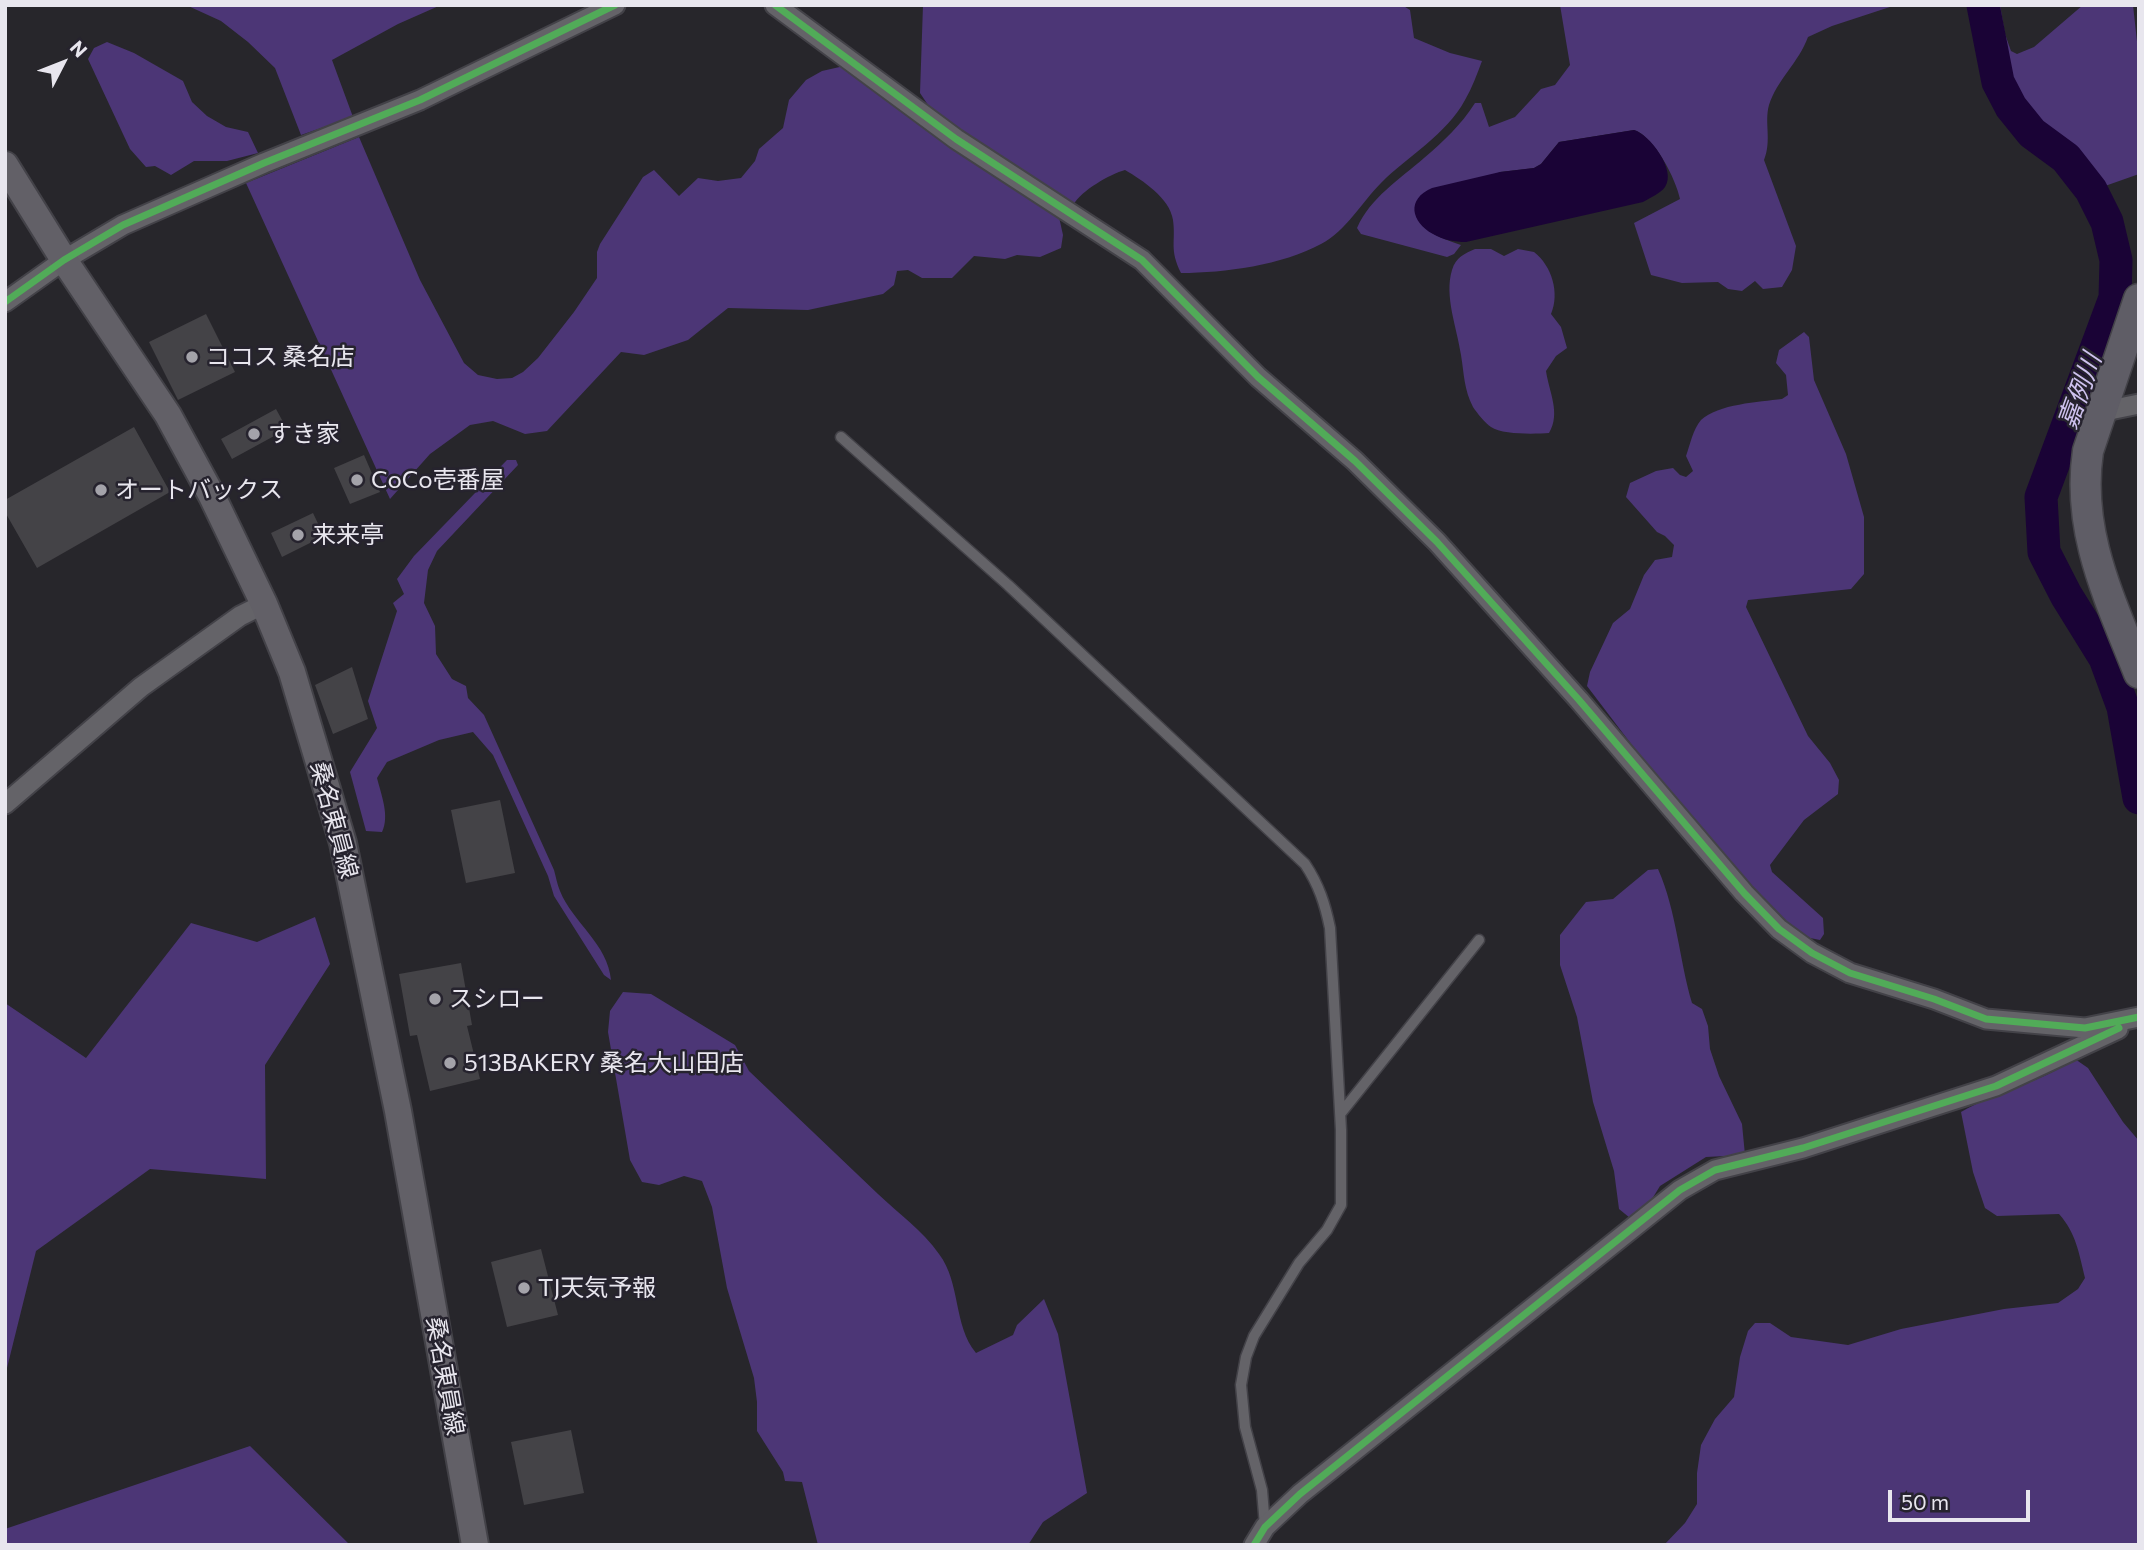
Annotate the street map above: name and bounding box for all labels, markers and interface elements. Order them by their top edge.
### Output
north arrow [28,28,98,98]
text: N [66,36,92,62]
place label: ココス 桑名店 [206,343,355,371]
marker: ココス 桑名店 [184,349,200,365]
water label: 嘉例川 [2052,349,2108,433]
place label: すき家 [268,420,340,448]
marker: すき家 [246,426,262,442]
place label: CoCo壱番屋 [371,466,505,494]
marker: CoCo壱番屋 [349,472,365,488]
place label: オートバックス [115,476,283,504]
marker: オートバックス [93,482,109,498]
place label: 来来亭 [312,521,384,549]
marker: 来来亭 [290,527,306,543]
street label: 桑名東員線 [305,758,363,882]
place label: スシロー [449,985,545,1013]
marker: スシロー [427,991,443,1007]
place label: 513BAKERY 桑名大山田店 [464,1049,744,1077]
marker: 513BAKERY 桑名大山田店 [442,1055,458,1071]
place label: TJ天気予報 [538,1274,656,1302]
marker: TJ天気予報 [516,1280,532,1296]
street label: 桑名東員線 [420,1314,470,1438]
scale bar [1892,1476,2034,1520]
text: 50 m [1901,1489,1949,1514]

